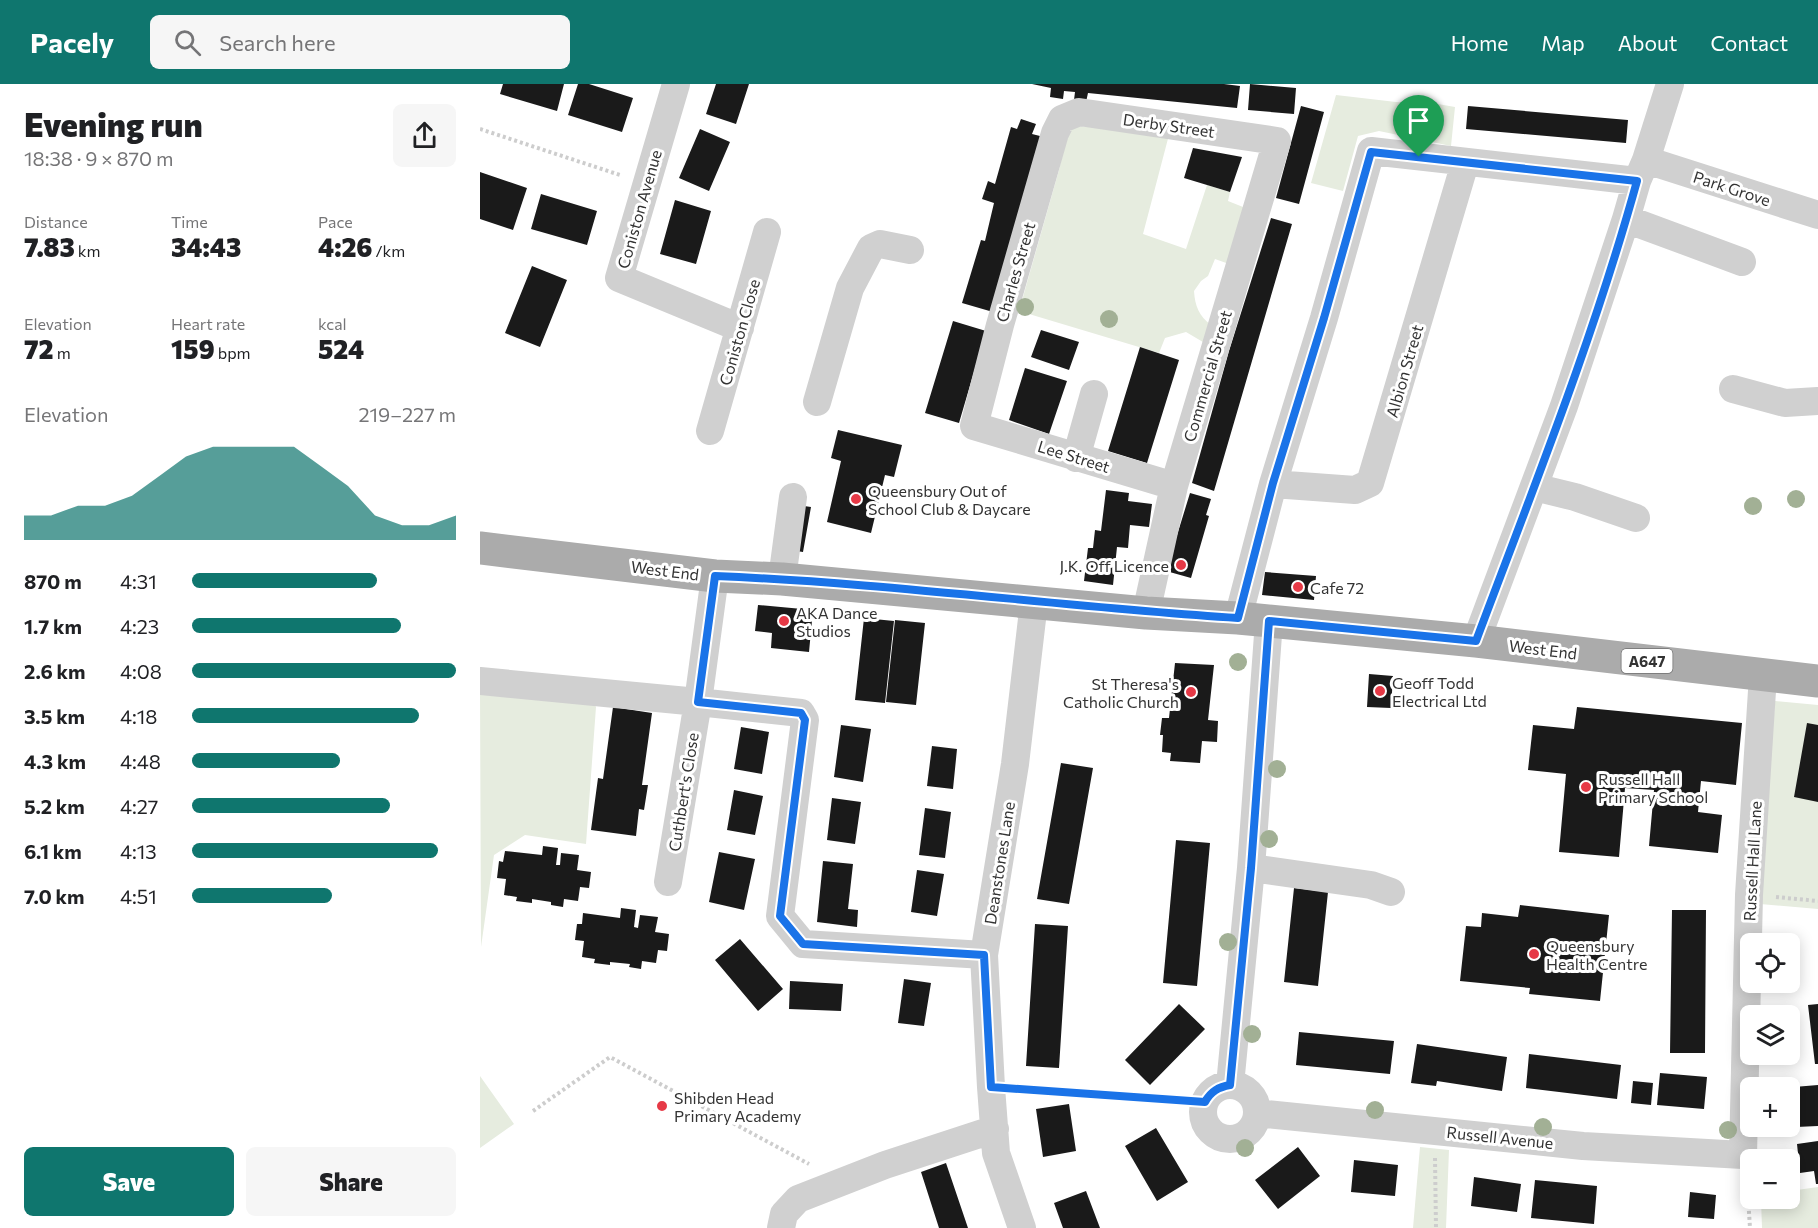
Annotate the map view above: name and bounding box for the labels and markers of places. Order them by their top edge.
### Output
pin [1393,95,1444,157]
place label: Queensbury Out of School Club & Daycare [868,481,1031,518]
marker: Queensbury Out of School Club & Daycare [849,492,863,506]
place label: J.K. Off Licence [1059,556,1169,575]
marker: J.K. Off Licence [1174,558,1188,572]
place label: Cafe 72 [1310,578,1364,597]
marker: Cafe 72 [1291,580,1305,594]
place label: AKA Dance Studios [796,603,878,640]
marker: AKA Dance Studios [777,614,791,628]
place label: Geoff Todd Electrical Ltd [1392,673,1487,710]
place label: St Theresa's Catholic Church [1063,674,1179,711]
marker: Geoff Todd Electrical Ltd [1373,684,1387,698]
marker: St Theresa's Catholic Church [1184,685,1198,699]
place label: Russell Hall Primary School [1598,769,1708,806]
marker: Russell Hall Primary School [1579,780,1593,794]
place label: Queensbury Health Centre [1546,936,1647,973]
marker: Queensbury Health Centre [1527,947,1541,961]
place label: Shibden Head Primary Academy [674,1088,801,1125]
marker: Shibden Head Primary Academy [655,1099,669,1113]

